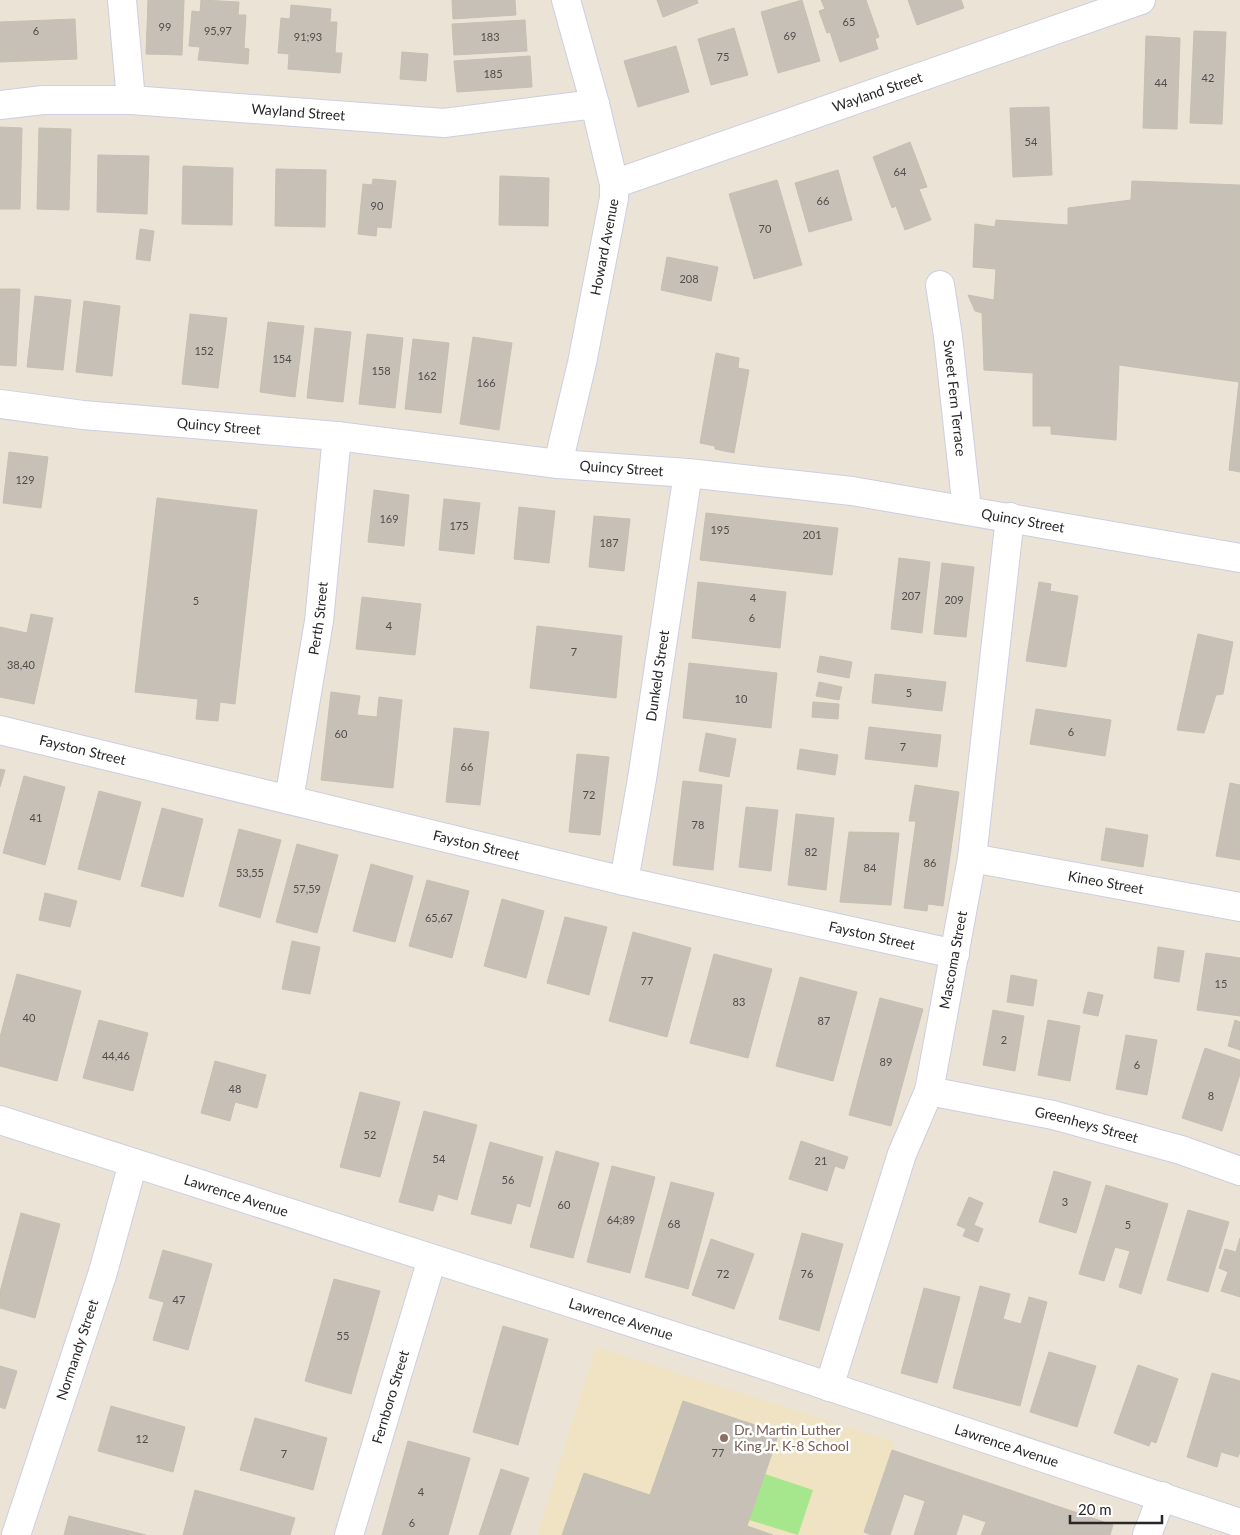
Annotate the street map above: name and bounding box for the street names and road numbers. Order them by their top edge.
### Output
street label: Wayland Street [830,68,924,115]
street label: Wayland Street [251,100,346,124]
street label: Howard Avenue [586,197,622,297]
street label: Sweet Fern Terrace [940,339,970,457]
street label: Quincy Street [176,414,261,438]
street label: Quincy Street [579,457,664,479]
street label: Quincy Street [980,504,1066,536]
street label: Perth Street [304,581,331,656]
street label: Dunkeld Street [642,629,672,722]
street label: Fayston Street [38,731,128,768]
street label: Fayston Street [432,826,521,863]
street label: Kineo Street [1067,867,1145,897]
street label: Mascoma Street [935,909,970,1010]
street label: Fayston Street [827,917,917,953]
street label: Greenheys Street [1033,1103,1140,1146]
street label: Lawrence Avenue [182,1171,291,1220]
street label: Lawrence Avenue [567,1294,675,1343]
street label: Normandy Street [52,1297,101,1402]
street label: Fernboro Street [368,1348,412,1446]
street label: Lawrence Avenue [953,1420,1061,1470]

